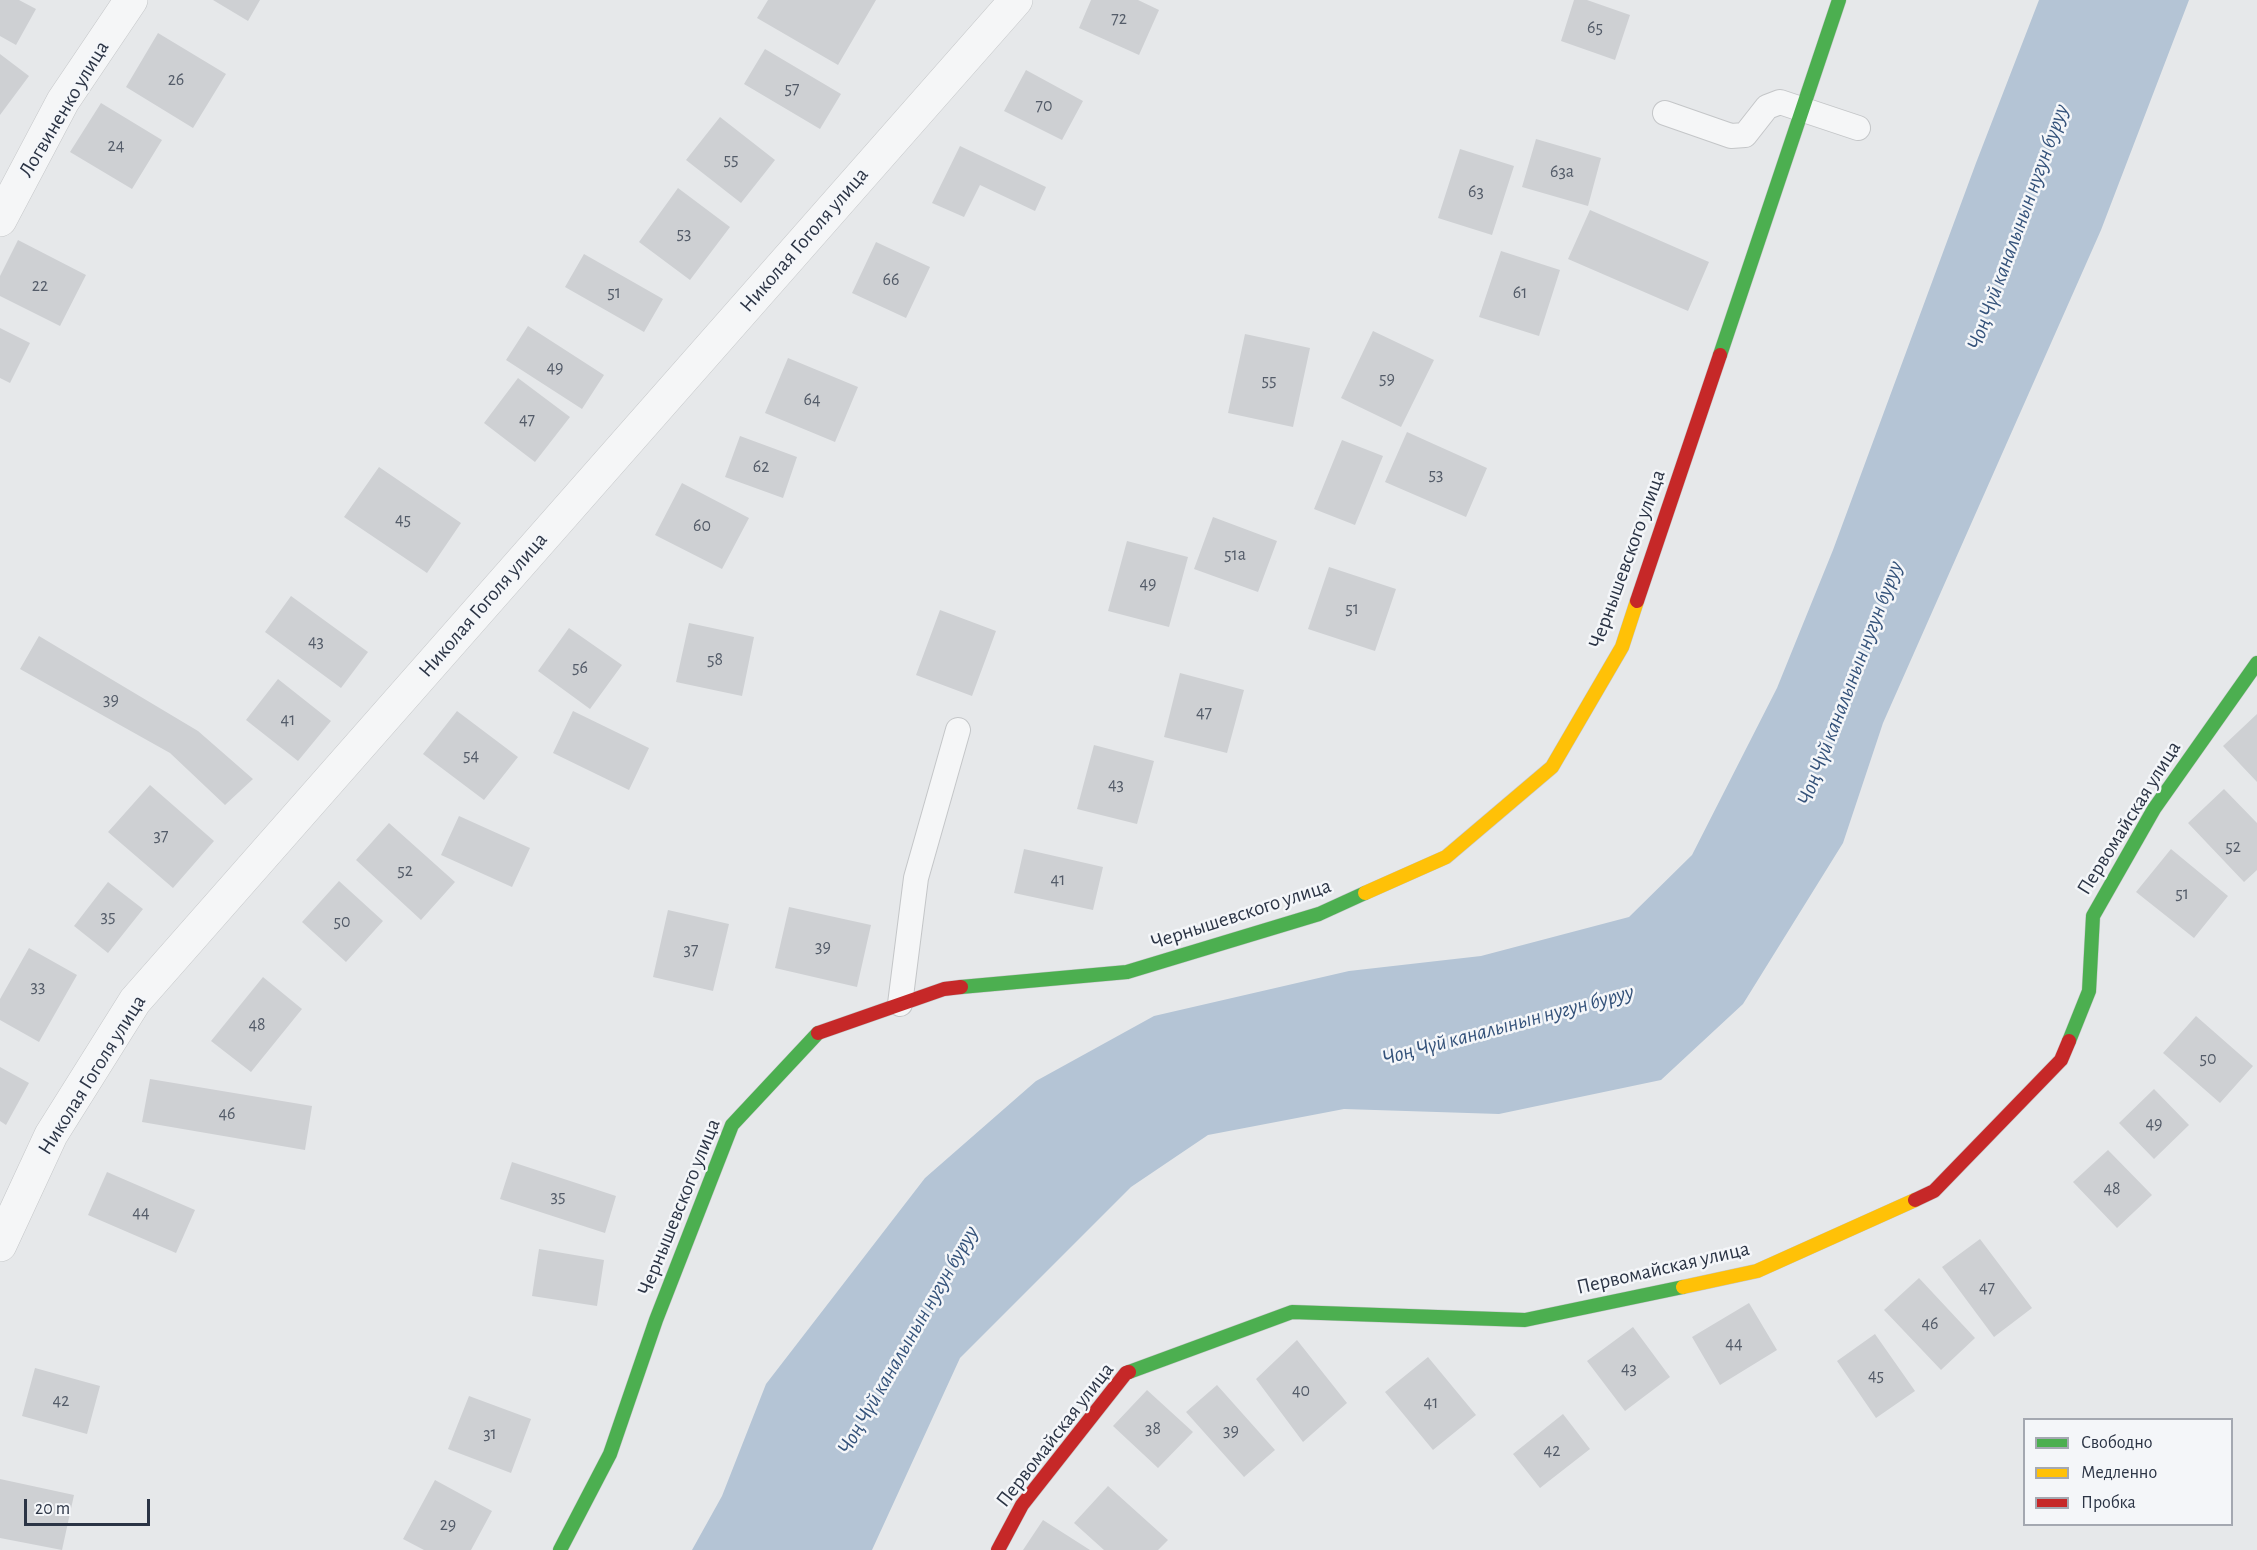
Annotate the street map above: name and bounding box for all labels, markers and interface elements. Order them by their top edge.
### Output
house number: 72 [1111,8,1127,30]
house number: 65 [1587,17,1603,39]
street label: Логвиненко улица [13,36,115,182]
house number: 26 [168,69,184,91]
house number: 57 [784,78,800,100]
house number: 70 [1035,95,1053,117]
water label: Чоң Чүй каналынын нугун буруу [1961,101,2075,353]
house number: 24 [108,135,124,157]
house number: 55 [723,149,739,171]
house number: 63а [1550,161,1574,183]
street label: Николая Гоголя улица [734,162,874,318]
house number: 63 [1468,181,1484,203]
house number: 53 [677,223,691,245]
house number: 66 [883,269,899,291]
house number: 22 [32,275,48,297]
house number: 51 [607,282,621,304]
house number: 61 [1513,282,1527,304]
house number: 49 [546,357,564,379]
house number: 59 [1379,368,1395,390]
house number: 55 [1261,370,1277,392]
house number: 64 [803,389,821,411]
house number: 47 [519,409,535,431]
house number: 62 [753,456,769,478]
house number: 53 [1429,464,1443,486]
street label: Чернышевского улица [1583,466,1671,652]
house number: 45 [395,509,411,531]
house number: 60 [693,515,711,537]
street label: Николая Гоголя улица [413,527,553,683]
house number: 51а [1224,544,1246,566]
water label: Чоң Чүй каналынын нугун буруу [1791,557,1909,809]
house number: 49 [1139,573,1157,595]
house number: 51 [1345,598,1359,620]
house number: 43 [308,631,324,653]
house number: 58 [707,649,723,671]
house number: 56 [572,657,588,679]
house number: 39 [103,689,119,711]
house number: 47 [1196,702,1212,724]
house number: 41 [281,709,295,731]
street label: Первомайская улица [2071,736,2187,900]
house number: 54 [463,745,479,767]
house number: 43 [1108,774,1124,796]
house number: 37 [154,825,168,847]
house number: 52 [2225,836,2241,858]
house number: 52 [397,860,413,882]
house number: 41 [1051,869,1065,891]
street label: Чернышевского улица [1148,873,1334,955]
house number: 51 [2175,883,2189,905]
house number: 35 [101,906,115,928]
house number: 50 [333,911,351,933]
house number: 39 [815,936,831,958]
house number: 37 [684,939,698,961]
house number: 33 [31,976,45,998]
water label: Чоң Чүй каналынын нугун буруу [1379,979,1637,1071]
street label: Николая Гоголя улица [33,990,151,1160]
house number: 48 [248,1014,266,1036]
house number: 50 [2199,1048,2217,1070]
house number: 46 [218,1103,236,1125]
house number: 49 [2145,1113,2163,1135]
street label: Чернышевского улица [632,1115,726,1299]
house number: 48 [2103,1178,2121,1200]
house number: 35 [551,1186,565,1208]
house number: 44 [132,1202,150,1224]
water label: Чоң Чүй каналынын нугун буруу [832,1221,984,1459]
street label: Первомайская улица [1574,1236,1752,1300]
house number: 47 [1979,1277,1995,1299]
house number: 46 [1921,1313,1939,1335]
house number: 44 [1725,1333,1743,1355]
street label: Первомайская улица [991,1358,1119,1512]
house number: 43 [1621,1358,1637,1380]
house number: 45 [1868,1365,1884,1387]
house number: 40 [1292,1380,1310,1402]
house number: 42 [53,1390,69,1412]
house number: 41 [1424,1392,1438,1414]
house number: 38 [1145,1418,1161,1440]
legend [2023,1418,2233,1526]
house number: 39 [1223,1420,1239,1442]
house number: 31 [483,1423,497,1445]
text: Свободно [2081,1434,2153,1452]
house number: 42 [1544,1440,1560,1462]
text: Медленно [2081,1464,2157,1482]
scale bar [27,1487,153,1525]
text: Пробка [2081,1494,2136,1512]
text: 20 m [35,1500,70,1518]
house number: 29 [440,1514,456,1536]

